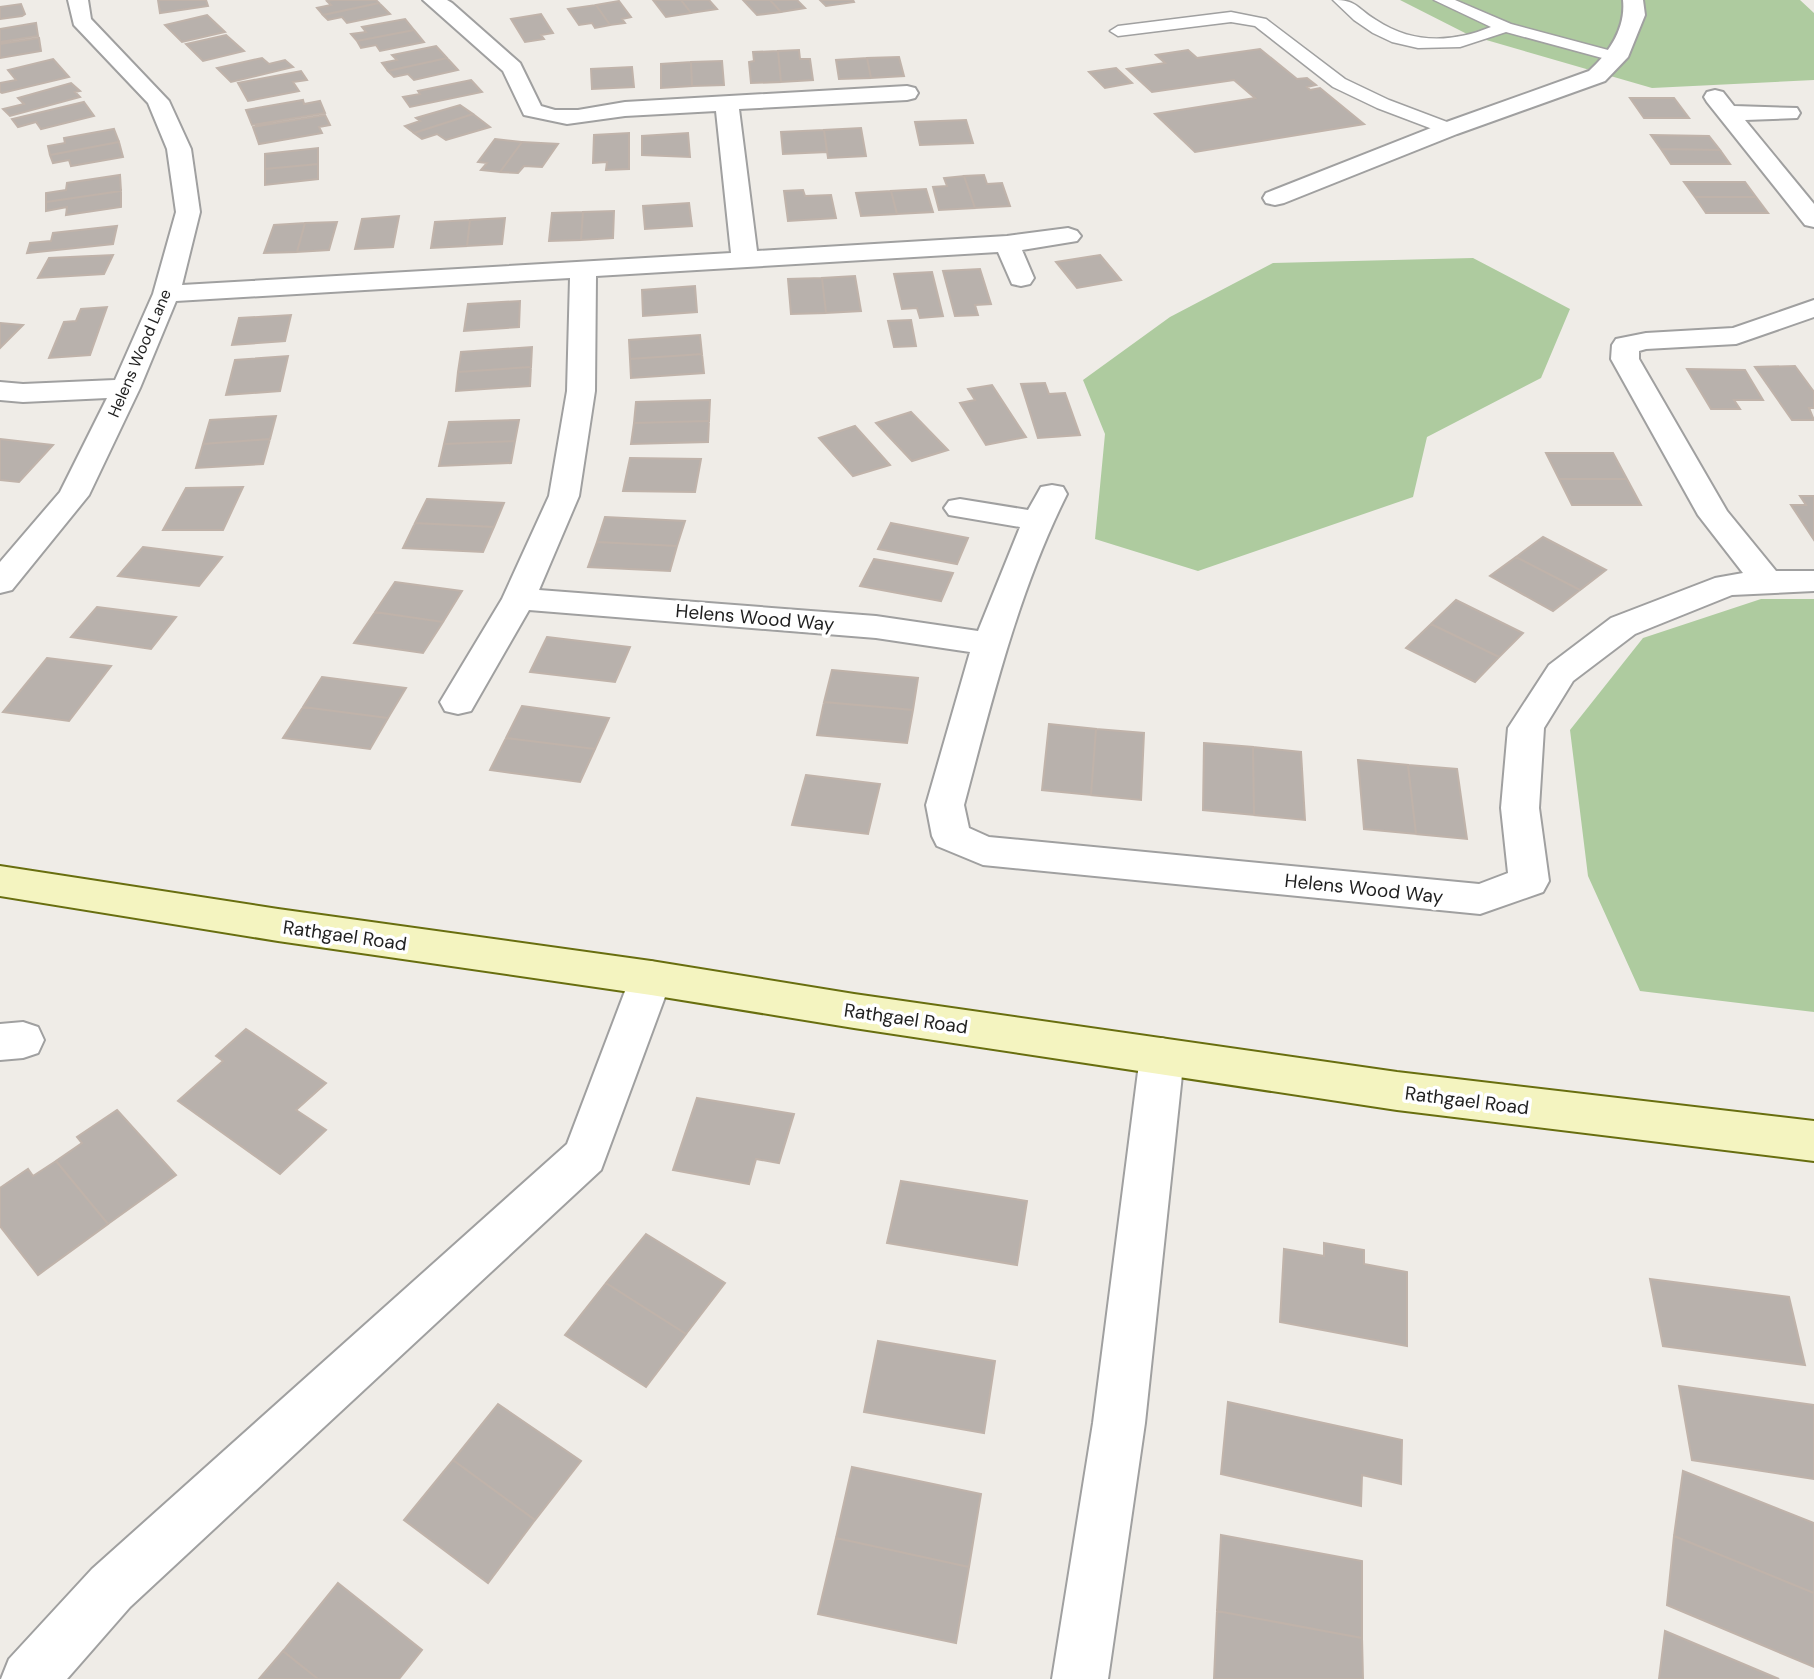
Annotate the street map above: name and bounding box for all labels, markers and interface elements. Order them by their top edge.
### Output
street label: Helens Wood Lane [103,286,176,421]
street label: Helens Wood Way [675,598,836,637]
street label: Helens Wood Way [1283,868,1445,909]
street label: Rathgael Road [281,914,408,957]
street label: Rathgael Road [842,997,969,1040]
street label: Rathgael Road [1404,1080,1530,1121]

